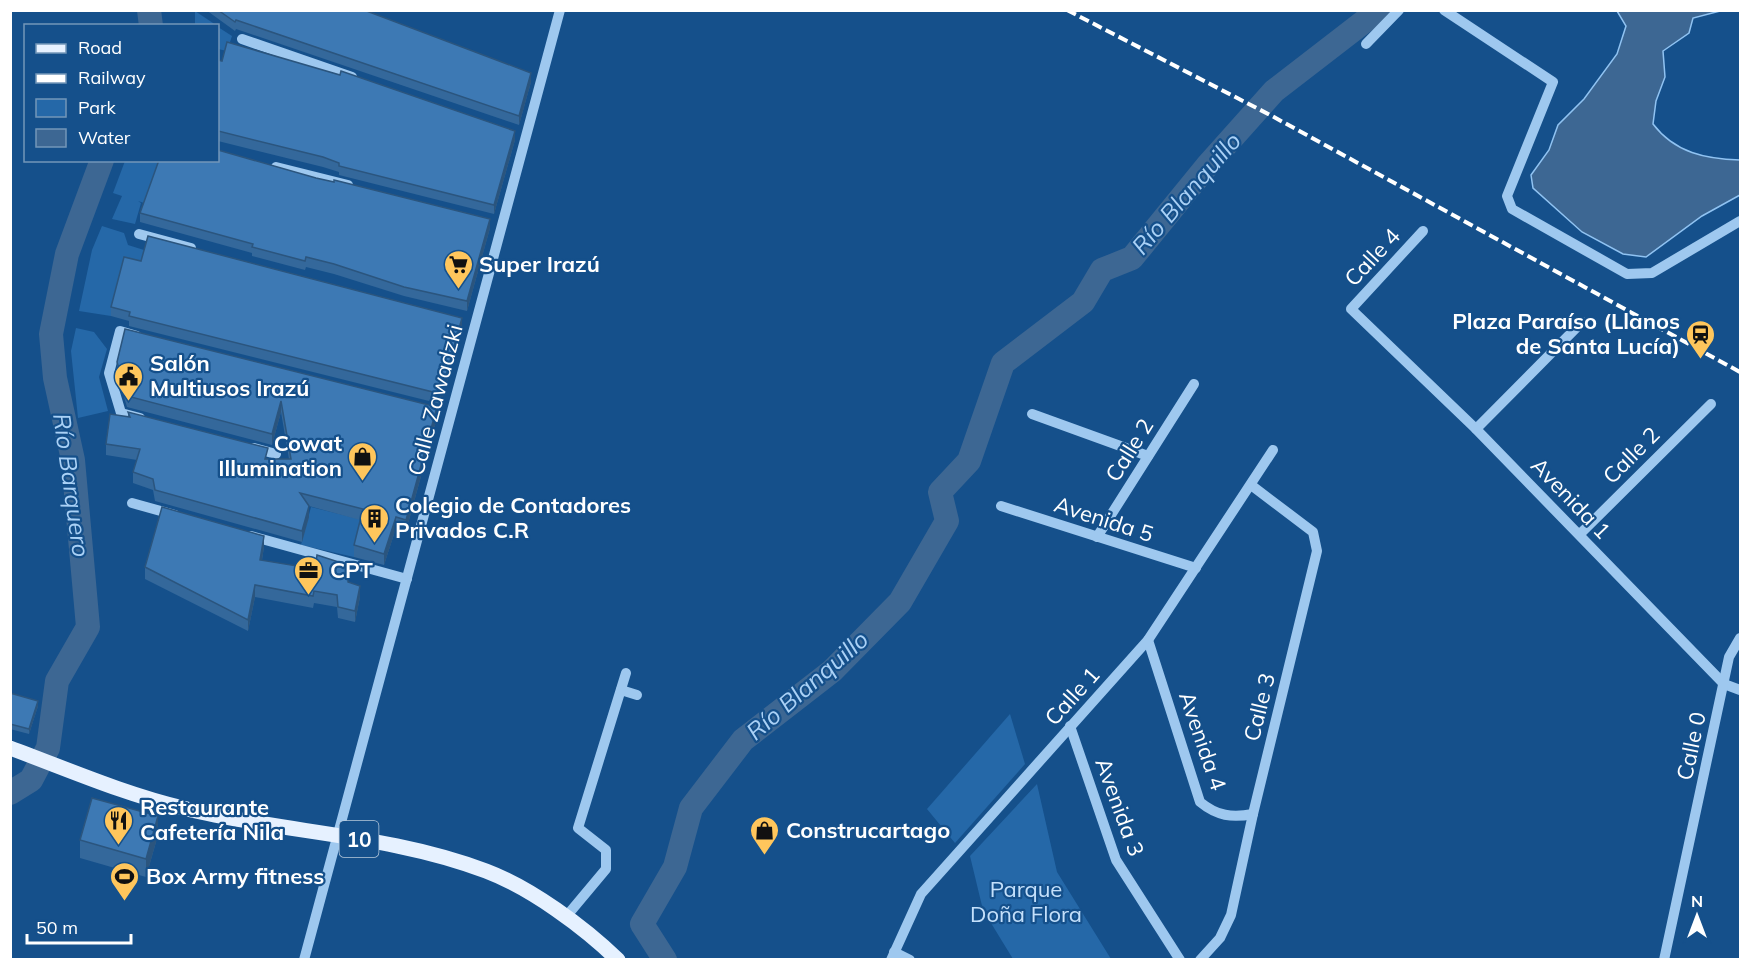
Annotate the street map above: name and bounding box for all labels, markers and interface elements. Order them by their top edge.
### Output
legend [24,24,219,162]
text: Road [78,36,122,59]
text: Railway [78,66,146,89]
text: Park [78,96,117,119]
text: Water [78,126,131,149]
water label: Río Blanquillo [1125,126,1247,260]
street label: Calle 4 [1338,222,1406,292]
supermarket icon: Super Irazú [442,248,474,290]
place label: Super Irazú [479,250,600,278]
place label: Plaza Paraíso (Llanos de Santa Lucía) [1452,307,1680,360]
station icon: Plaza Paraíso (Llanos de Santa Lucía) [1685,318,1717,360]
street label: Calle Zawadzki [401,321,469,479]
place label: Salón Multiusos Irazú [150,349,309,402]
public building icon: Salón Multiusos Irazú [113,360,145,402]
water label: Río Barquero [47,411,97,559]
street label: Calle 2 [1099,413,1159,487]
street label: Calle 2 [1597,421,1665,489]
place label: Cowat Illumination [218,429,342,482]
shop icon: Cowat Illumination [347,440,379,482]
street label: Avenida 1 [1525,451,1617,545]
street label: Avenida 5 [1051,490,1157,548]
place label: Colegio de Contadores Privados C.R [395,491,631,544]
building icon: Colegio de Contadores Privados C.R [358,502,390,544]
office icon: CPT [293,554,325,596]
place label: CPT [330,556,373,584]
water label: Río Blanquillo [740,624,874,746]
street label: Calle 1 [1038,661,1106,731]
street label: Calle 3 [1237,670,1281,744]
street label: Avenida 4 [1173,688,1233,794]
street label: Calle 0 [1670,709,1712,783]
street label: Avenida 3 [1089,754,1151,860]
place label: Restaurante Cafetería Nila [140,793,284,846]
restaurant icon: Restaurante Cafetería Nila [103,804,135,846]
shop icon: Construcartago [749,814,781,856]
place label: Construcartago [786,816,950,844]
road number: 10 [340,821,378,857]
sports icon: Box Army fitness [109,860,141,902]
place label: Box Army fitness [146,862,324,890]
park label: Parque Doña Flora [970,875,1082,928]
north arrow [1667,886,1727,946]
text: N [1691,891,1703,911]
scale bar [27,907,130,945]
text: 50 m [36,916,78,939]

